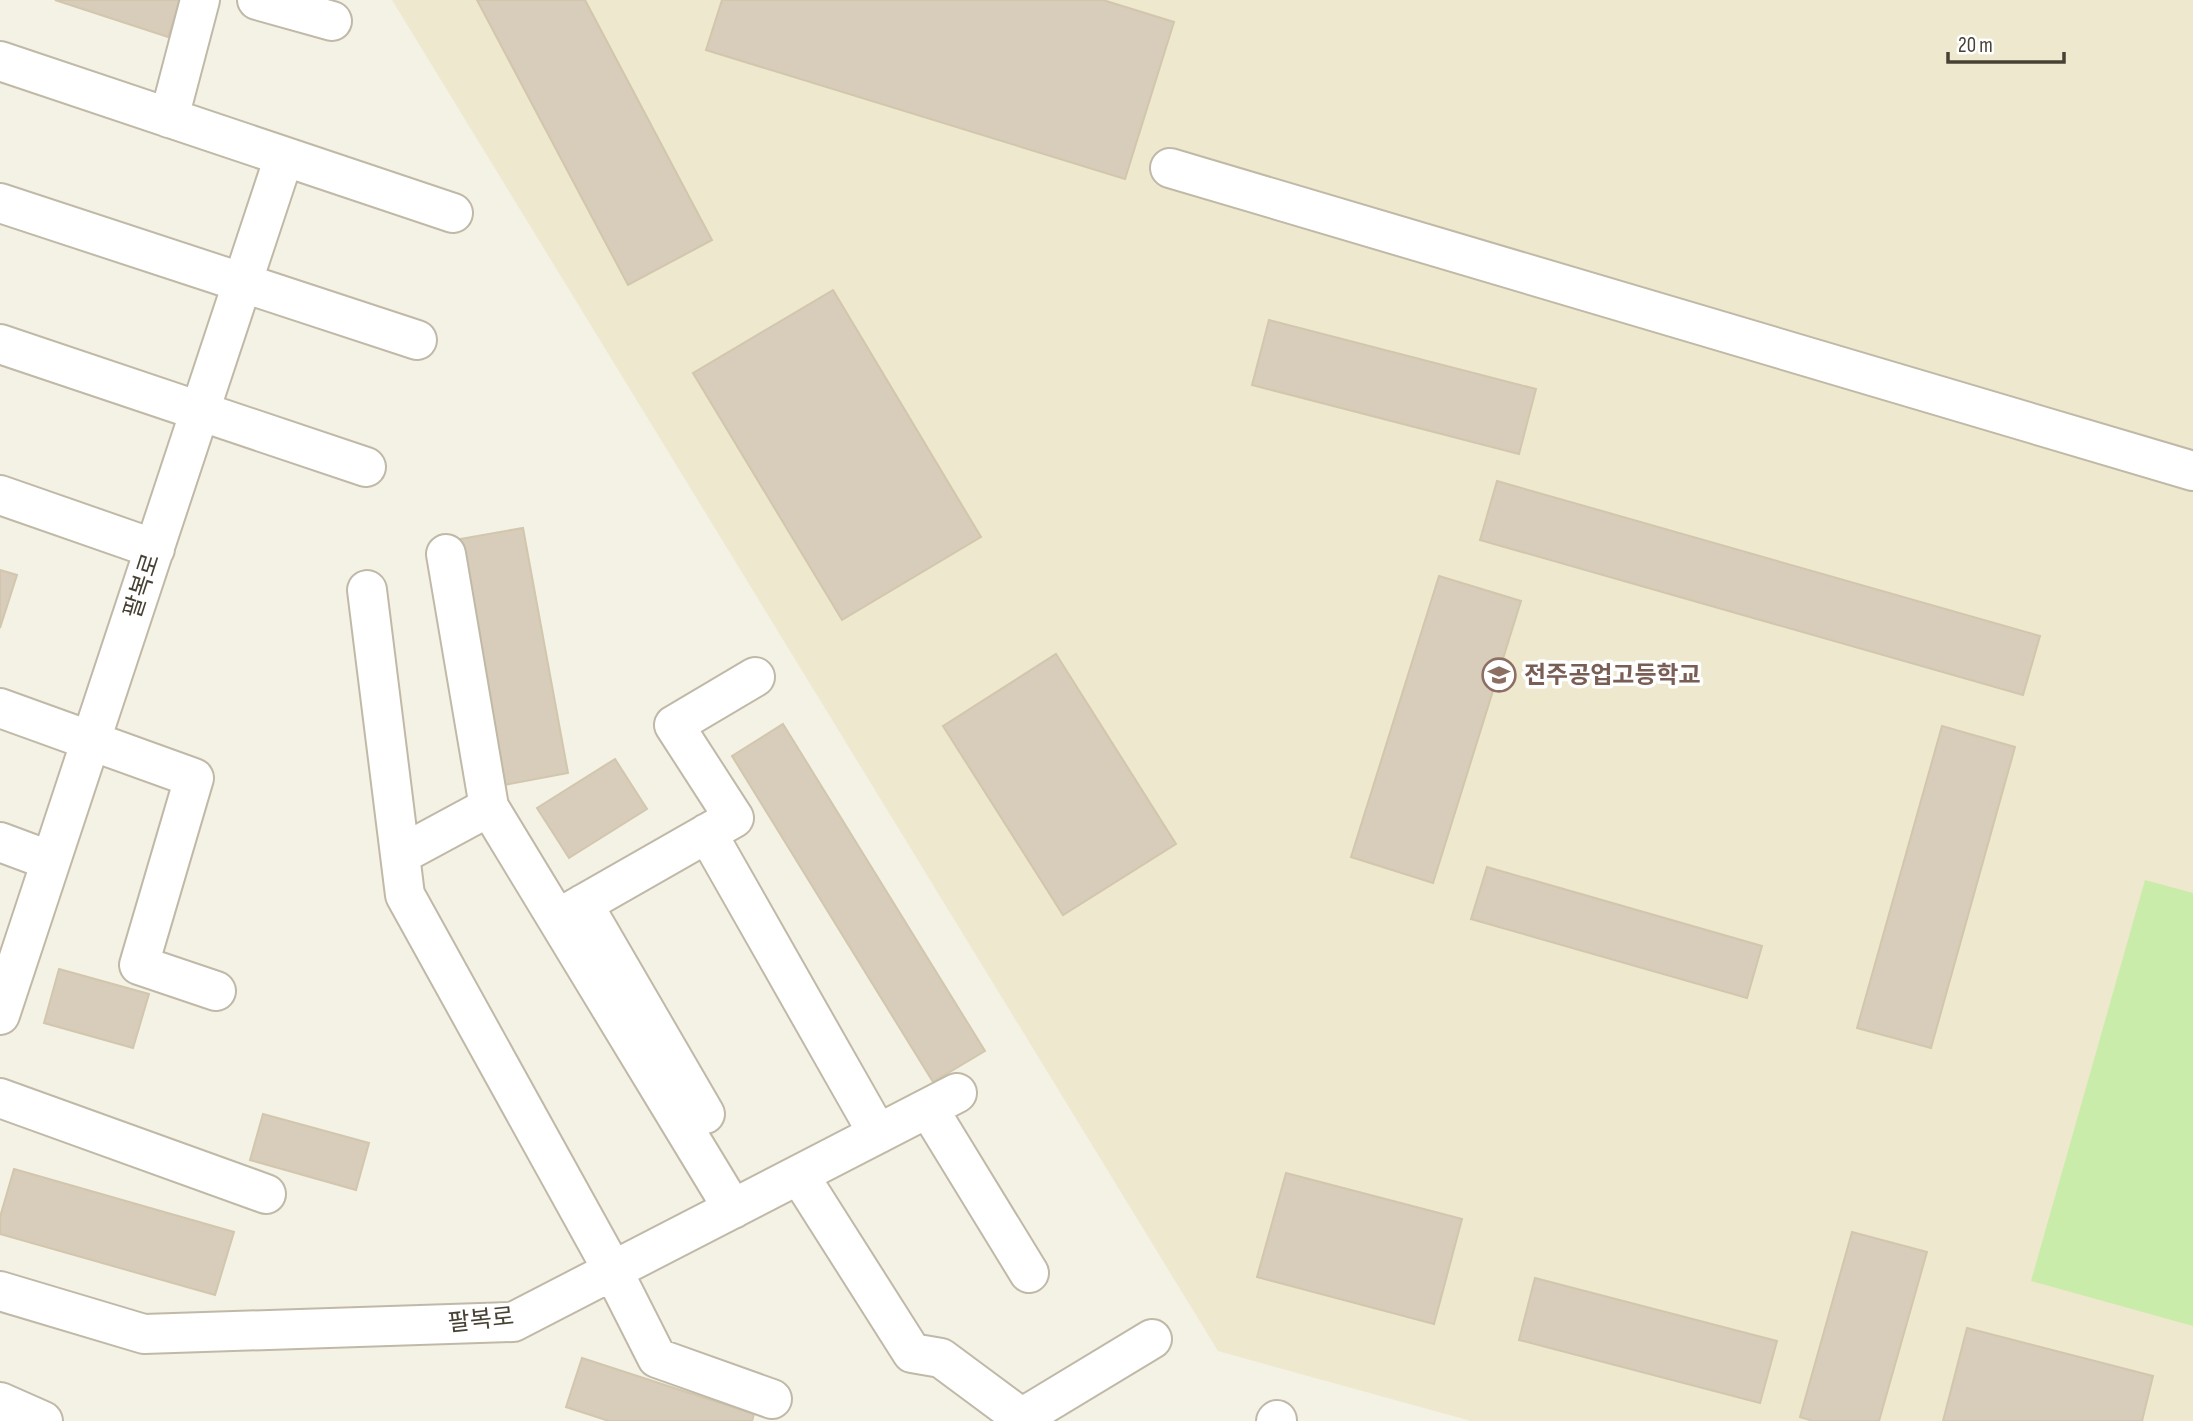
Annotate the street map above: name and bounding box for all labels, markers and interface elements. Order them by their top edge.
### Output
scale bar [1948,21,2064,65]
text: 20 m [1958,33,1993,58]
street label: 팔복로 [118,550,166,622]
school or university icon: 전주공업고등학교 [1480,656,1518,694]
place label: 전주공업고등학교 [1524,661,1701,690]
street label: 팔복로 [447,1302,515,1338]

